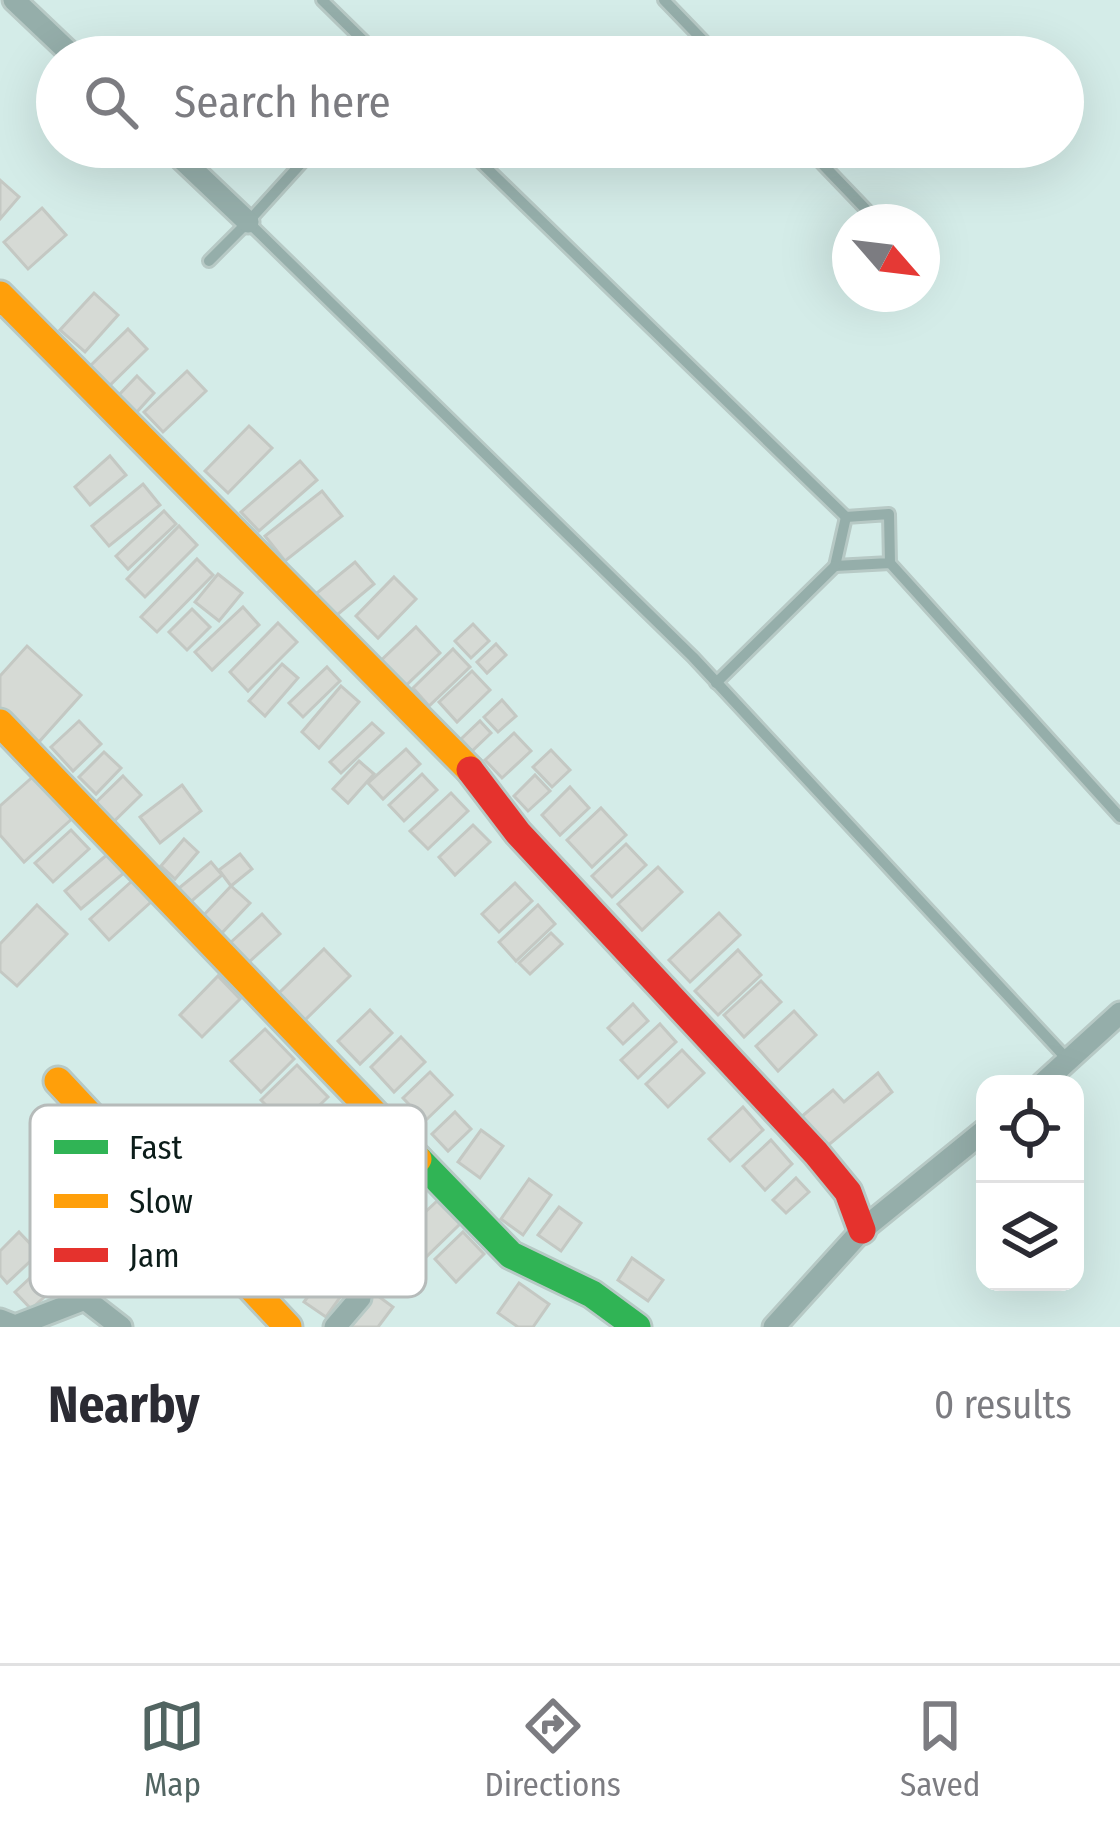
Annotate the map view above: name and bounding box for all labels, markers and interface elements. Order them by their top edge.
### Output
search box [36,36,1084,168]
icon: search [78,69,144,135]
text: Search here [174,75,391,129]
north arrow [832,204,940,312]
map controls [976,1075,1084,1291]
button: locate [976,1075,1084,1183]
legend [30,1105,426,1297]
text: Fast [129,1128,183,1168]
text: Slow [129,1182,193,1222]
button: layers [976,1183,1084,1291]
text: Jam [129,1236,180,1276]
text: Nearby [48,1374,200,1436]
text: 0 results [934,1382,1072,1428]
tab: Map [139,1693,205,1805]
tab: Directions [484,1693,621,1805]
tab: Saved [900,1693,980,1805]

